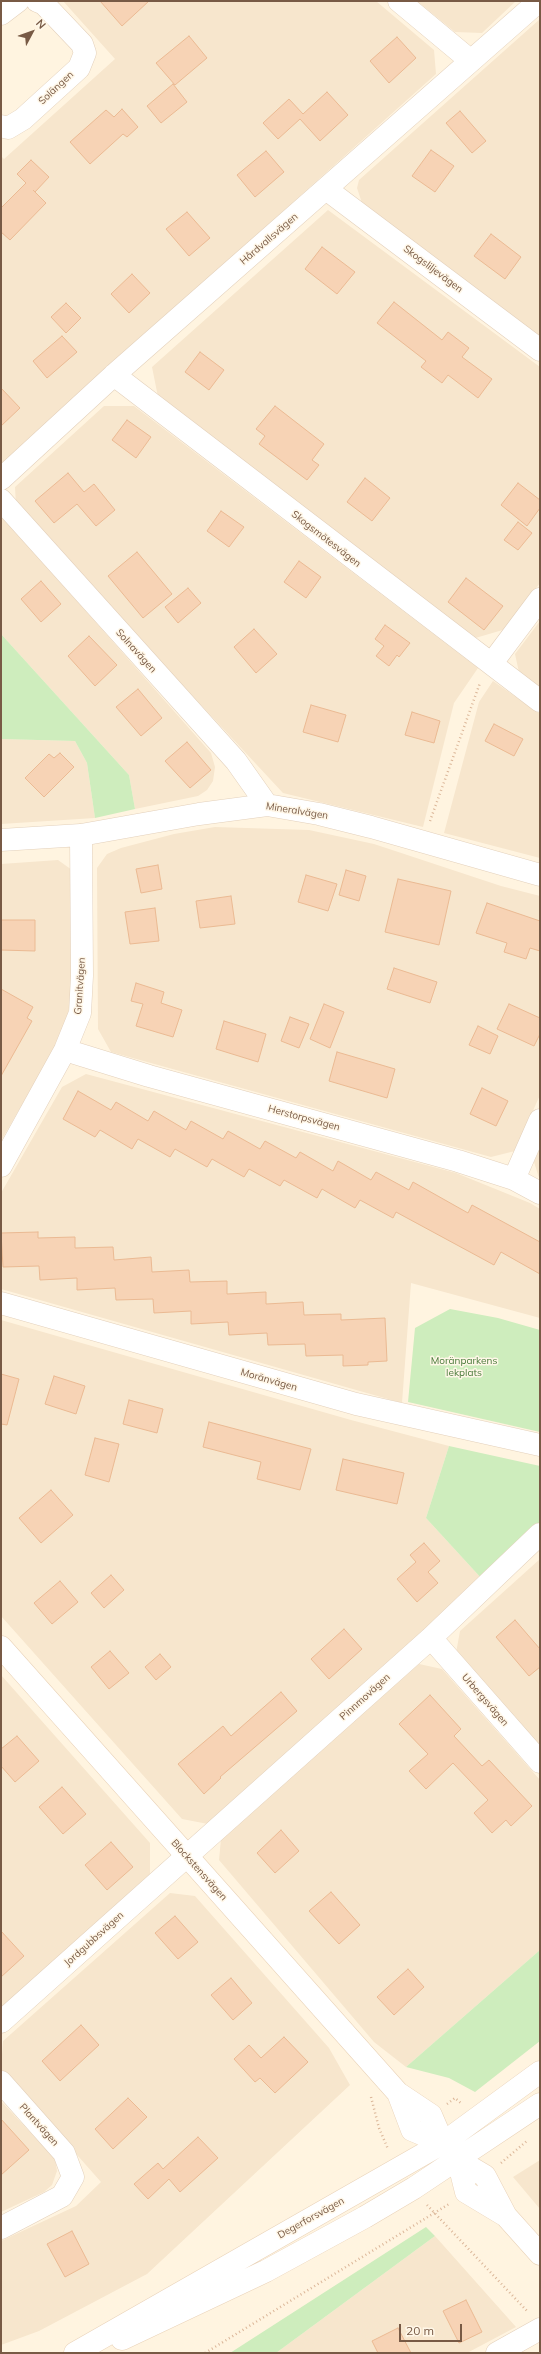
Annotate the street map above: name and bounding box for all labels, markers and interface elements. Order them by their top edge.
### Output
north arrow [12,12,52,52]
text: N [33,16,49,32]
street label: Solängen [36,69,76,107]
street label: Hårdvallsvägen [238,211,300,267]
street label: Skogsliljevägen [401,243,465,295]
street label: Skogsmötesvägen [289,508,363,570]
street label: Solnavägen [113,627,159,675]
street label: Mineralvägen [265,800,329,822]
street label: Granitvägen [72,957,88,1015]
street label: Herstorpsvägen [267,1103,341,1133]
park label: Moränparkens lekplats [431,1355,497,1378]
street label: Moränvägen [239,1366,299,1394]
street label: Pinnmovägen [337,1671,393,1723]
street label: Urbergsvägen [459,1671,511,1729]
street label: Blockstensvägen [168,1837,230,1903]
street label: Jordgubbsvägen [62,1909,126,1969]
street label: Plantvägen [17,2101,61,2149]
street label: Degerforsvägen [276,2195,346,2241]
scale bar [401,2316,464,2342]
text: 20 m [406,2323,434,2338]

